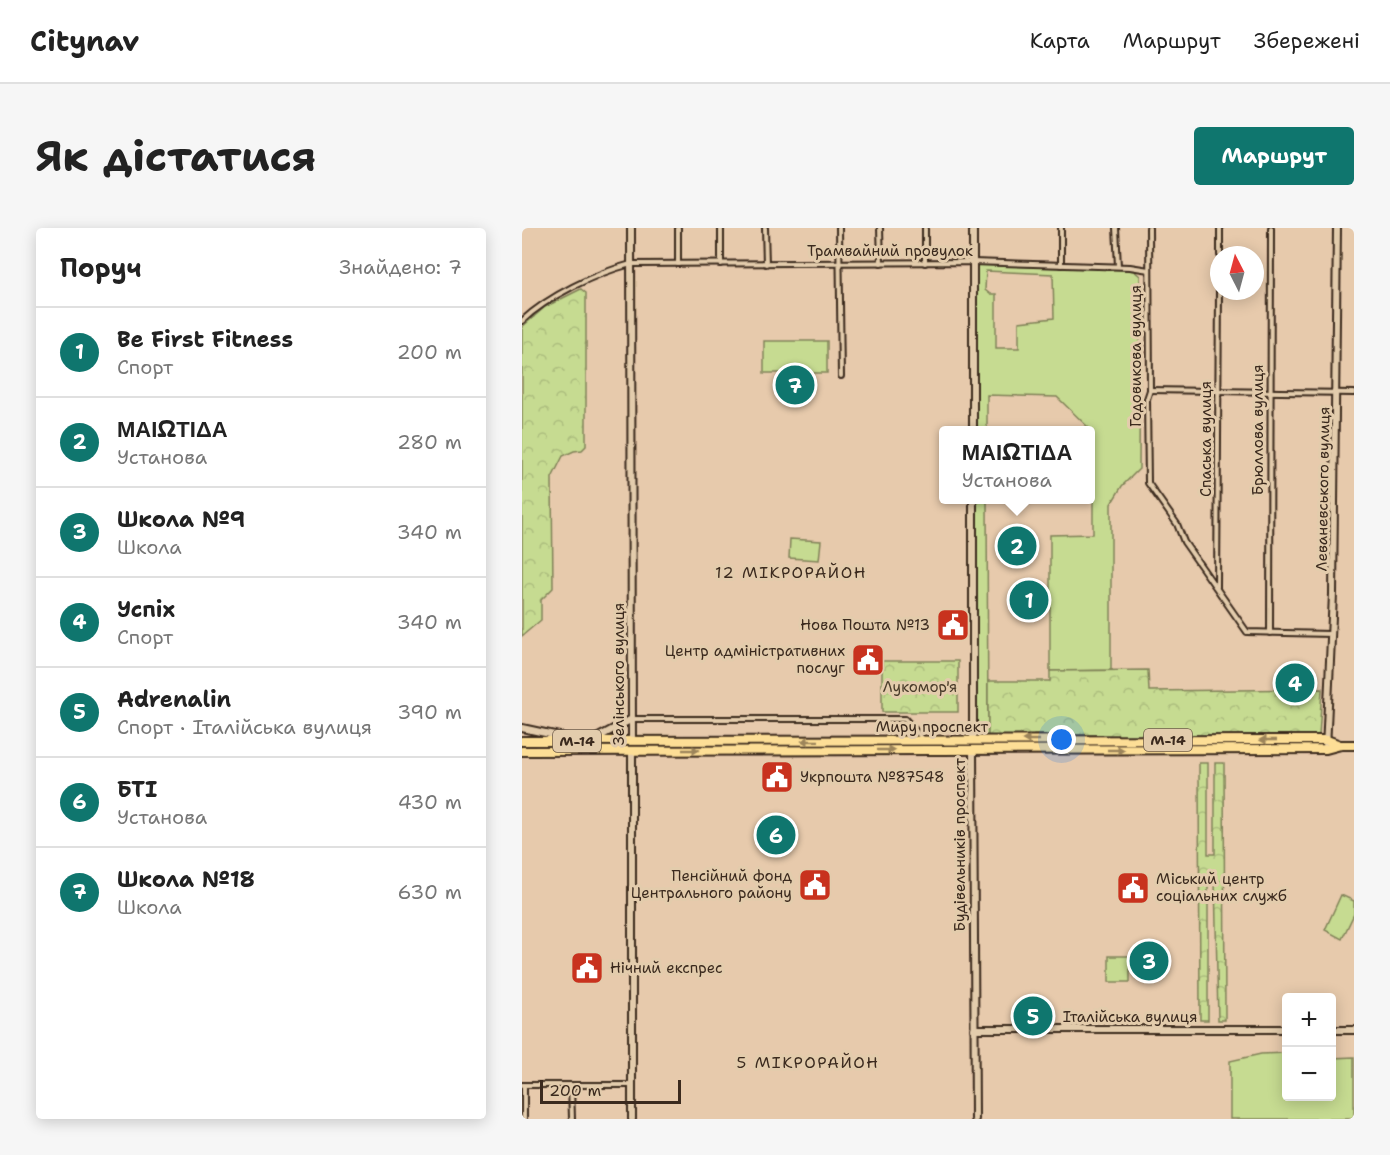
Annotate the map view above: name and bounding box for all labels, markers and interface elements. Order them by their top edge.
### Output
text: Citynav [30,22,139,60]
text: Карта [1030,27,1090,55]
text: Маршрут [1123,27,1221,55]
text: Збережені [1254,27,1360,55]
button: Маршрут [1194,127,1354,185]
text: Як дістатися [36,128,316,184]
street label: Трамвайний провулок [807,241,973,261]
north arrow [1210,246,1264,300]
text: Поруч [60,250,142,285]
text: Знайдено: 7 [339,254,462,280]
street label: Годовикова вулиця [1126,285,1146,427]
text: Be First Fitness [117,325,293,354]
text: 1 [75,339,84,365]
text: 200 m [397,339,462,365]
text: Спорт [117,354,173,380]
pin: 7 [776,362,814,408]
street label: Брюллова вулиця [1248,365,1268,495]
street label: Спаська вулиця [1196,381,1216,497]
street label: Леваневського вулиця [1312,407,1334,571]
text: ΜΑΙΩΤΙΔΑ [117,415,228,444]
popup [939,426,1095,504]
text: 2 [73,429,87,455]
text: 280 m [397,429,462,455]
text: ΜΑΙΩΤΙΔΑ [962,438,1072,467]
text: Установа [117,444,207,470]
text: Установа [962,467,1052,493]
text: Школа №9 [117,505,245,534]
text: 3 [73,519,87,545]
text: 340 m [397,519,462,545]
pin: 2 [998,524,1036,568]
text: Школа [117,534,182,560]
district label: 12 МІКРОРАЙОН [715,562,867,583]
pin: 1 [1010,578,1048,622]
text: Успіх [117,595,175,624]
street label: Зелінського вулиця [609,603,629,745]
public building icon: Нова Пошта №13 [935,607,971,643]
text: 4 [73,609,87,635]
text: 340 m [397,609,462,635]
place label: Нова Пошта №13 [800,615,930,635]
text: Спорт [117,624,173,650]
place label: Центр адміністративних послуг [665,641,845,678]
public building icon: Центр адміністративних послуг [850,642,886,678]
pin: 4 [1276,660,1314,706]
park label: Лукомор'я [883,677,957,697]
text: Adrenalin [117,685,231,714]
text: 5 [73,699,86,725]
text: 390 m [397,699,462,725]
text: Спорт · Італійська вулиця [117,714,372,740]
street label: Миру проспект [876,717,989,737]
your location [1047,725,1076,754]
road number: М-14 [1144,729,1192,751]
road number: М-14 [553,730,601,752]
one-way arrow [1022,735,1041,745]
one-way arrow [1259,735,1278,745]
one-way arrow [800,736,819,746]
one-way arrow [681,745,700,755]
one-way arrow [876,745,895,755]
one-way arrow [1106,745,1125,755]
street label: Будівельників проспект [950,758,970,932]
public building icon: Укрпошта №87548 [759,759,795,795]
place label: Укрпошта №87548 [800,767,944,787]
text: БТІ [117,775,157,804]
text: 6 [73,789,87,815]
text: 430 m [398,789,462,815]
text: Установа [117,804,207,830]
pin: 6 [756,812,796,858]
text: Школа №18 [117,865,255,894]
place label: Пенсійний фонд Центрального району [631,866,792,903]
public building icon: Пенсійний фонд Центрального району [797,867,833,903]
place label: Міський центр соціальних служб [1156,869,1287,906]
public building icon: Міський центр соціальних служб [1115,870,1151,906]
text: 7 [73,879,87,905]
text: 630 m [398,879,462,905]
text: Школа [117,894,182,920]
pin: 3 [1130,938,1168,984]
public building icon: Нічний експрес [569,950,605,986]
place label: Нічний експрес [610,958,723,978]
map controls [1282,993,1336,1101]
button: + [1282,993,1336,1047]
pin: 5 [1014,994,1052,1038]
street label: Італійська вулиця [1063,1007,1197,1027]
button: − [1282,1047,1336,1101]
district label: 5 МІКРОРАЙОН [736,1052,880,1073]
scale bar [540,1077,681,1104]
text: 200 m [549,1080,601,1101]

